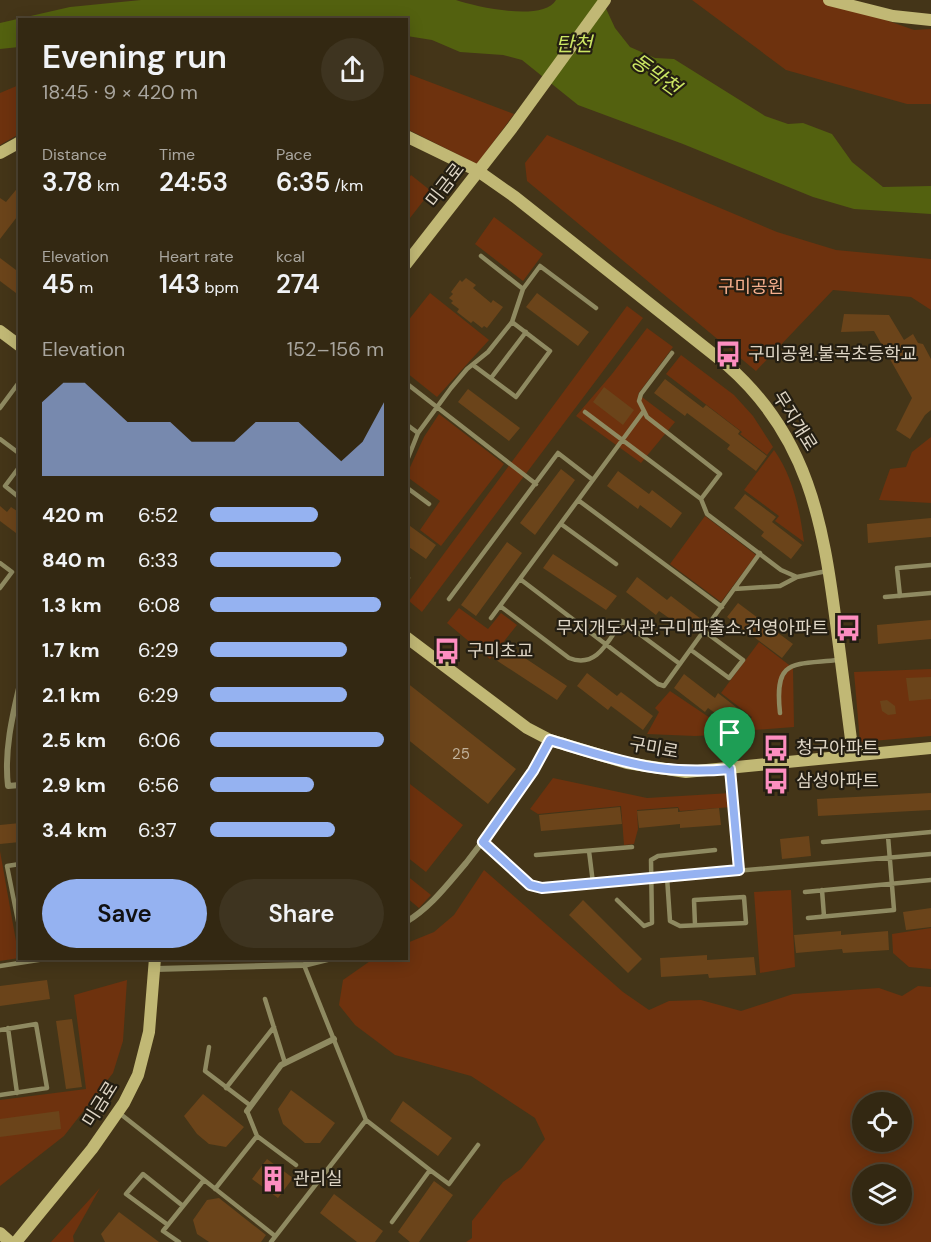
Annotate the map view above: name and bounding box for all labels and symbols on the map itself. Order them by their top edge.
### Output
water label: 탄천 [556,31,595,57]
water label: 동막천 [626,47,688,102]
street label: 미금로 [420,158,470,212]
park label: 구미공원 [718,275,784,299]
bus stop icon: 구미공원.불곡초등학교 [713,339,743,369]
place label: 구미공원.불곡초등학교 [748,342,917,366]
street label: 무지개로 [767,387,823,455]
bus stop icon: 무지개도서관.구미파출소.건영아파트 [833,613,863,643]
place label: 무지개도서관.구미파출소.건영아파트 [556,616,828,640]
bus stop icon: 구미초교 [432,636,462,666]
place label: 구미초교 [467,639,533,663]
pin [704,707,755,769]
street label: 구미로 [627,732,681,764]
bus stop icon: 청구아파트 [761,733,791,763]
place label: 청구아파트 [796,736,879,760]
house number: 25 [452,744,470,764]
bus stop icon: 삼성아파트 [761,766,791,796]
place label: 삼성아파트 [796,769,879,793]
street label: 미금로 [77,1077,123,1131]
building icon: 관리실 [258,1164,288,1194]
place label: 관리실 [293,1167,343,1191]

